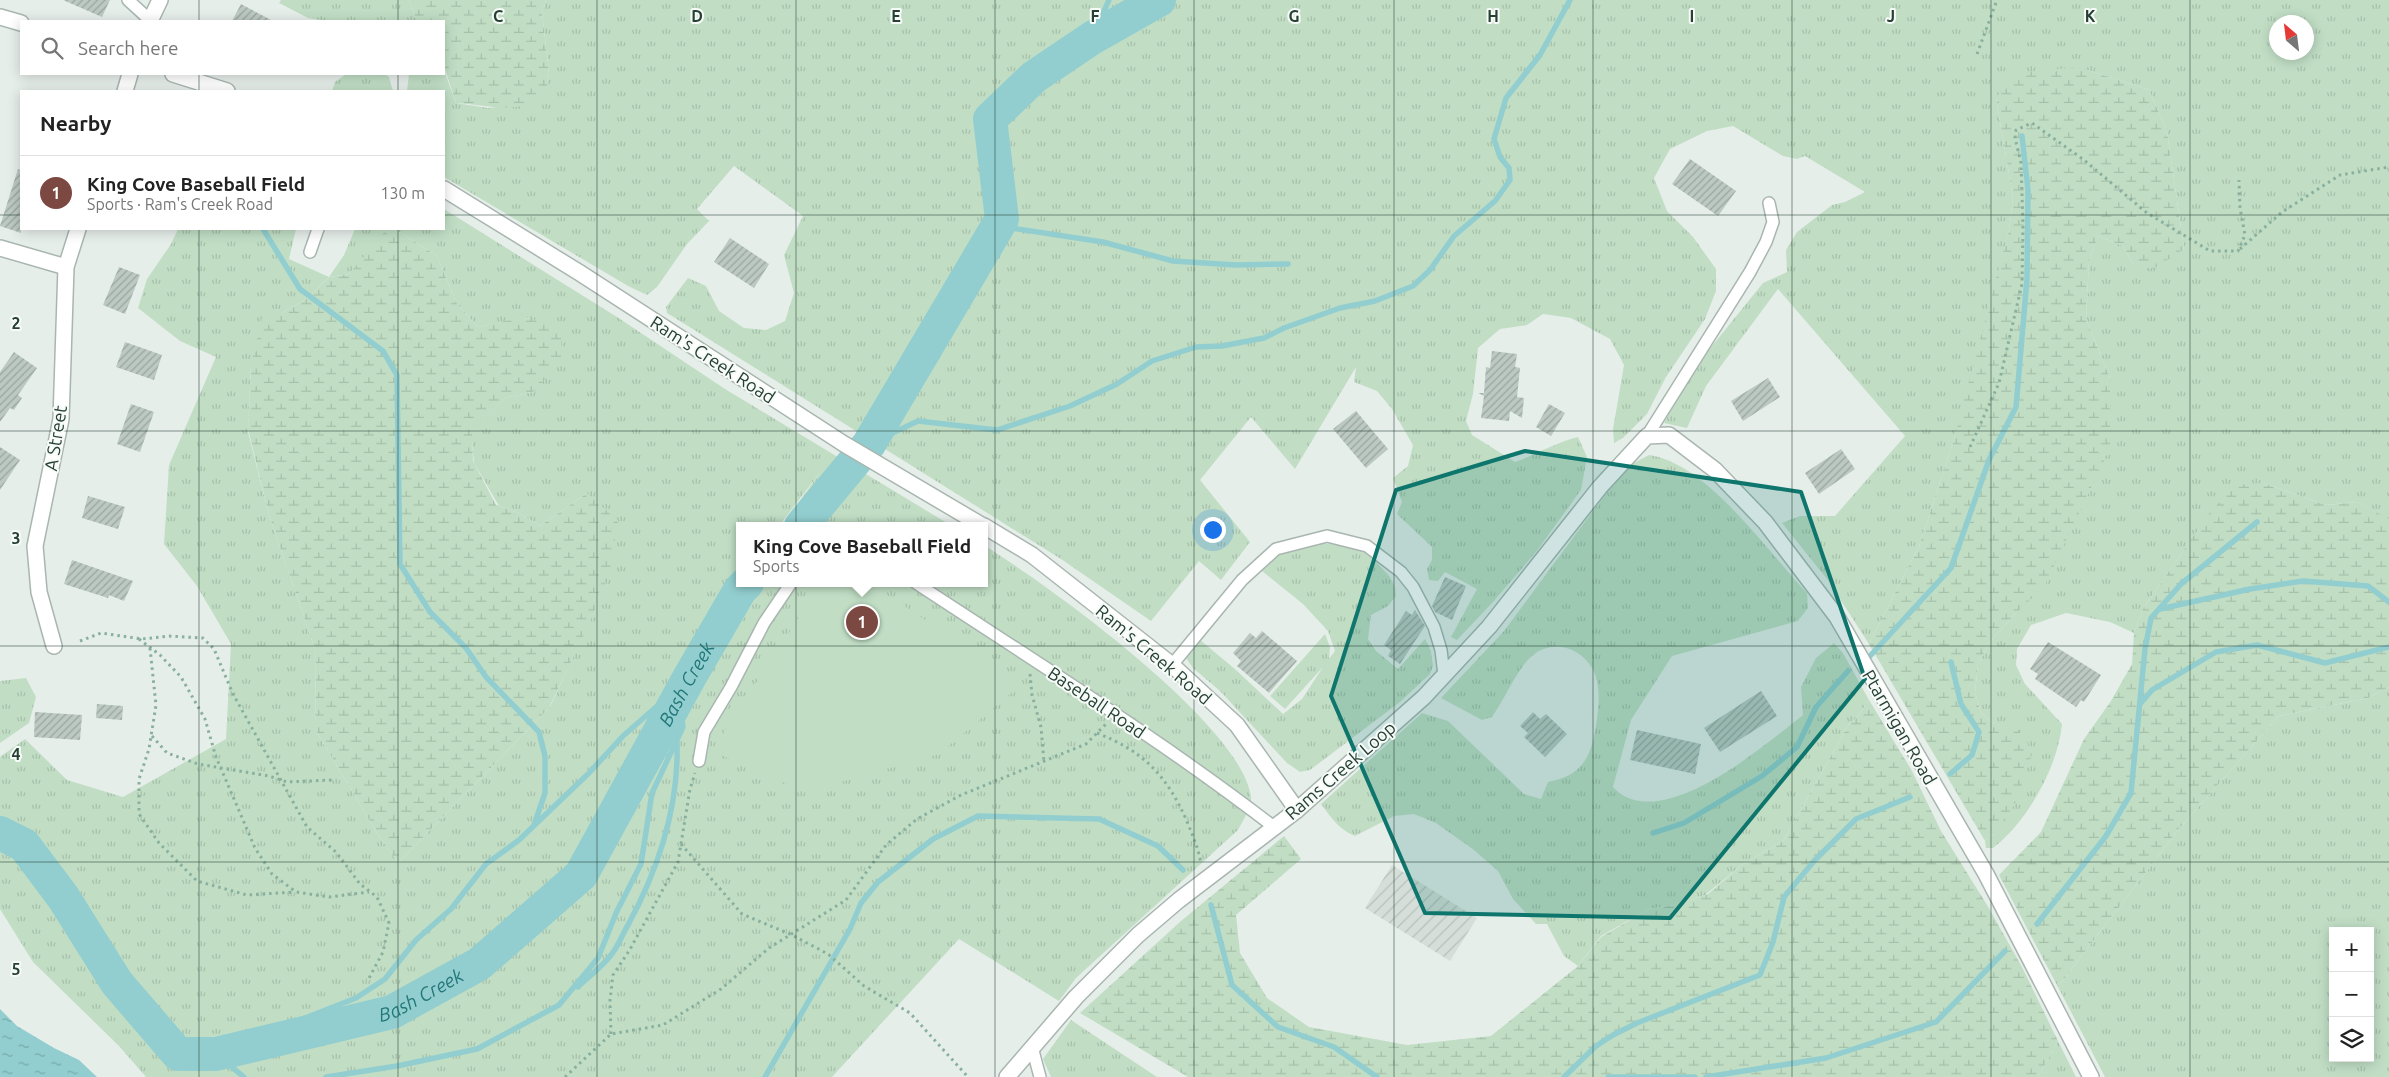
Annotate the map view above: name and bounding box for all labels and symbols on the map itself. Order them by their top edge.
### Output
text: C [493,7,503,25]
text: D [691,7,703,25]
text: E [891,7,901,25]
text: F [1091,7,1100,25]
text: G [1288,7,1300,25]
text: H [1487,7,1499,25]
text: I [1690,7,1694,25]
text: J [1887,7,1895,25]
text: K [2085,7,2096,25]
north arrow [2269,15,2314,60]
street label: Ram's Creek Road [647,311,779,407]
text: 2 [11,314,21,332]
street label: A Street [40,404,70,472]
your location [1200,517,1226,543]
text: 3 [11,529,21,547]
street label: Ram's Creek Road [1092,600,1216,708]
pin: 1 [846,603,878,641]
water label: Bash Creek [654,638,719,730]
street label: Baseball Road [1044,662,1150,742]
street label: Ptarmigan Road [1859,666,1941,788]
street label: Rams Creek Loop [1281,717,1399,823]
text: 4 [11,745,21,763]
text: 5 [11,960,21,978]
water label: Bash Creek [376,964,467,1026]

